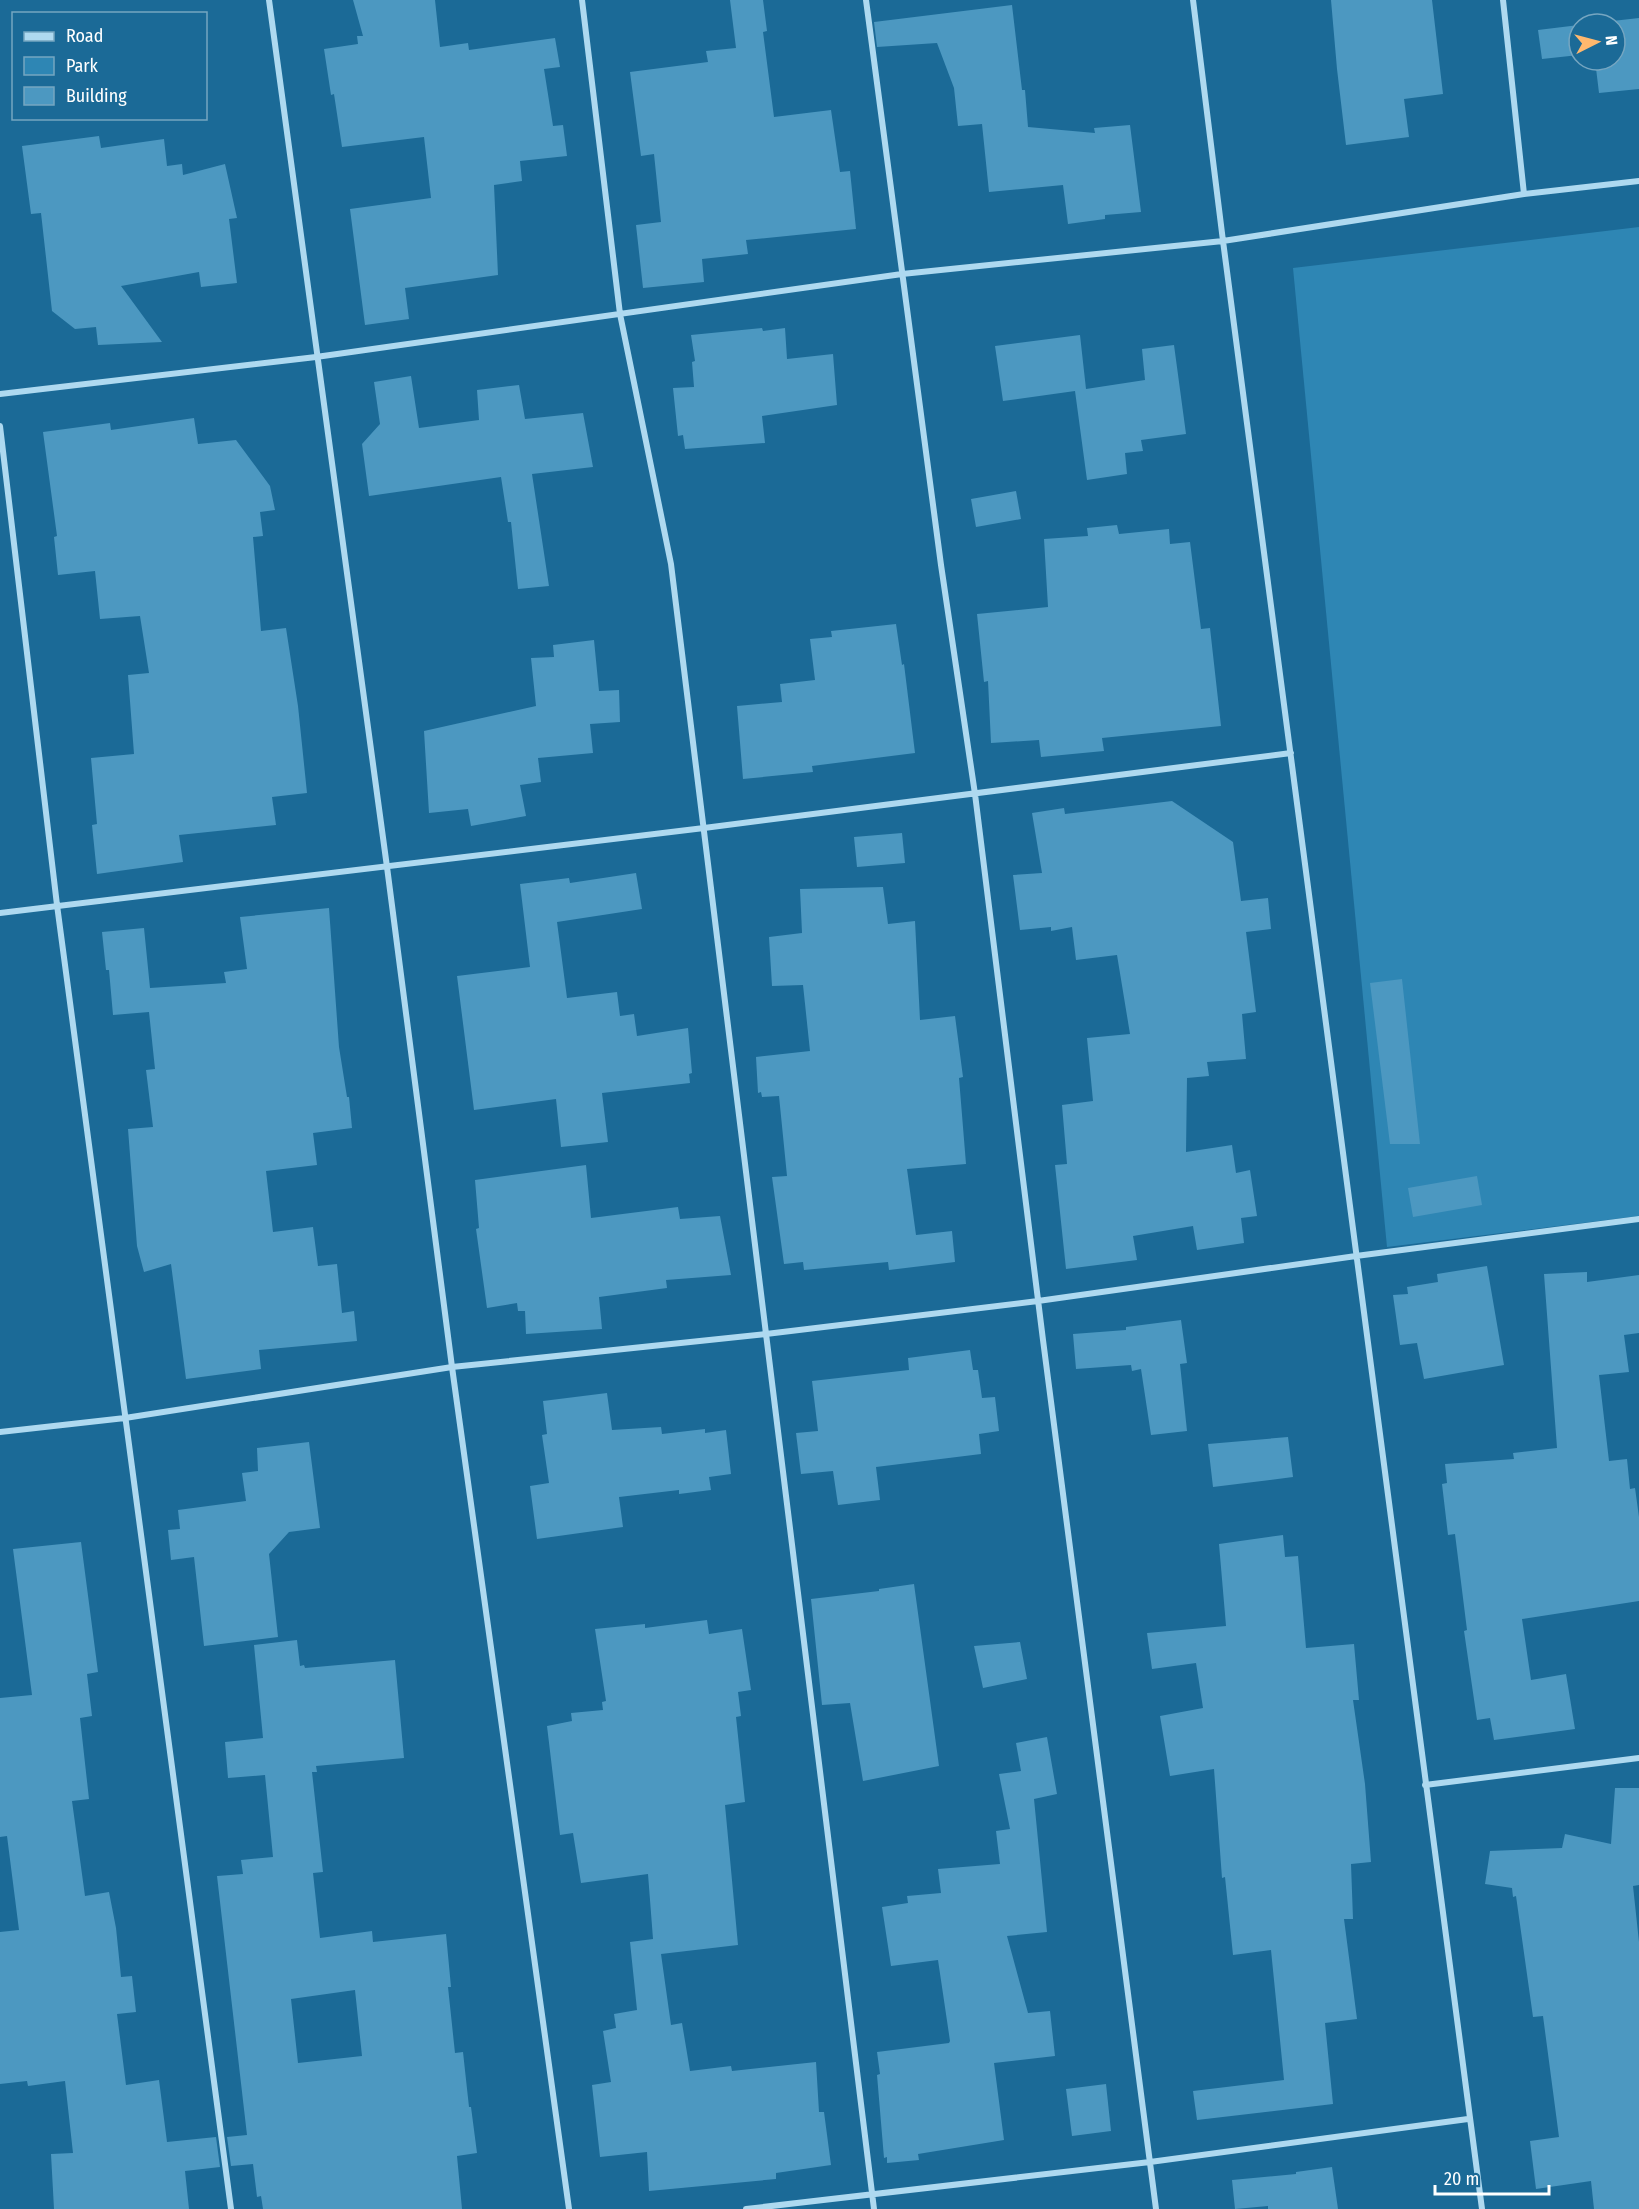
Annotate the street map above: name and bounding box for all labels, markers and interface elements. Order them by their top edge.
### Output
legend [12,12,207,120]
north arrow [1567,12,1627,72]
text: Road [66,25,103,47]
text: N [1601,35,1621,46]
text: Park [66,55,99,77]
text: Building [66,85,127,107]
scale bar [1435,2158,1549,2196]
text: 20 m [1444,2168,1479,2190]

